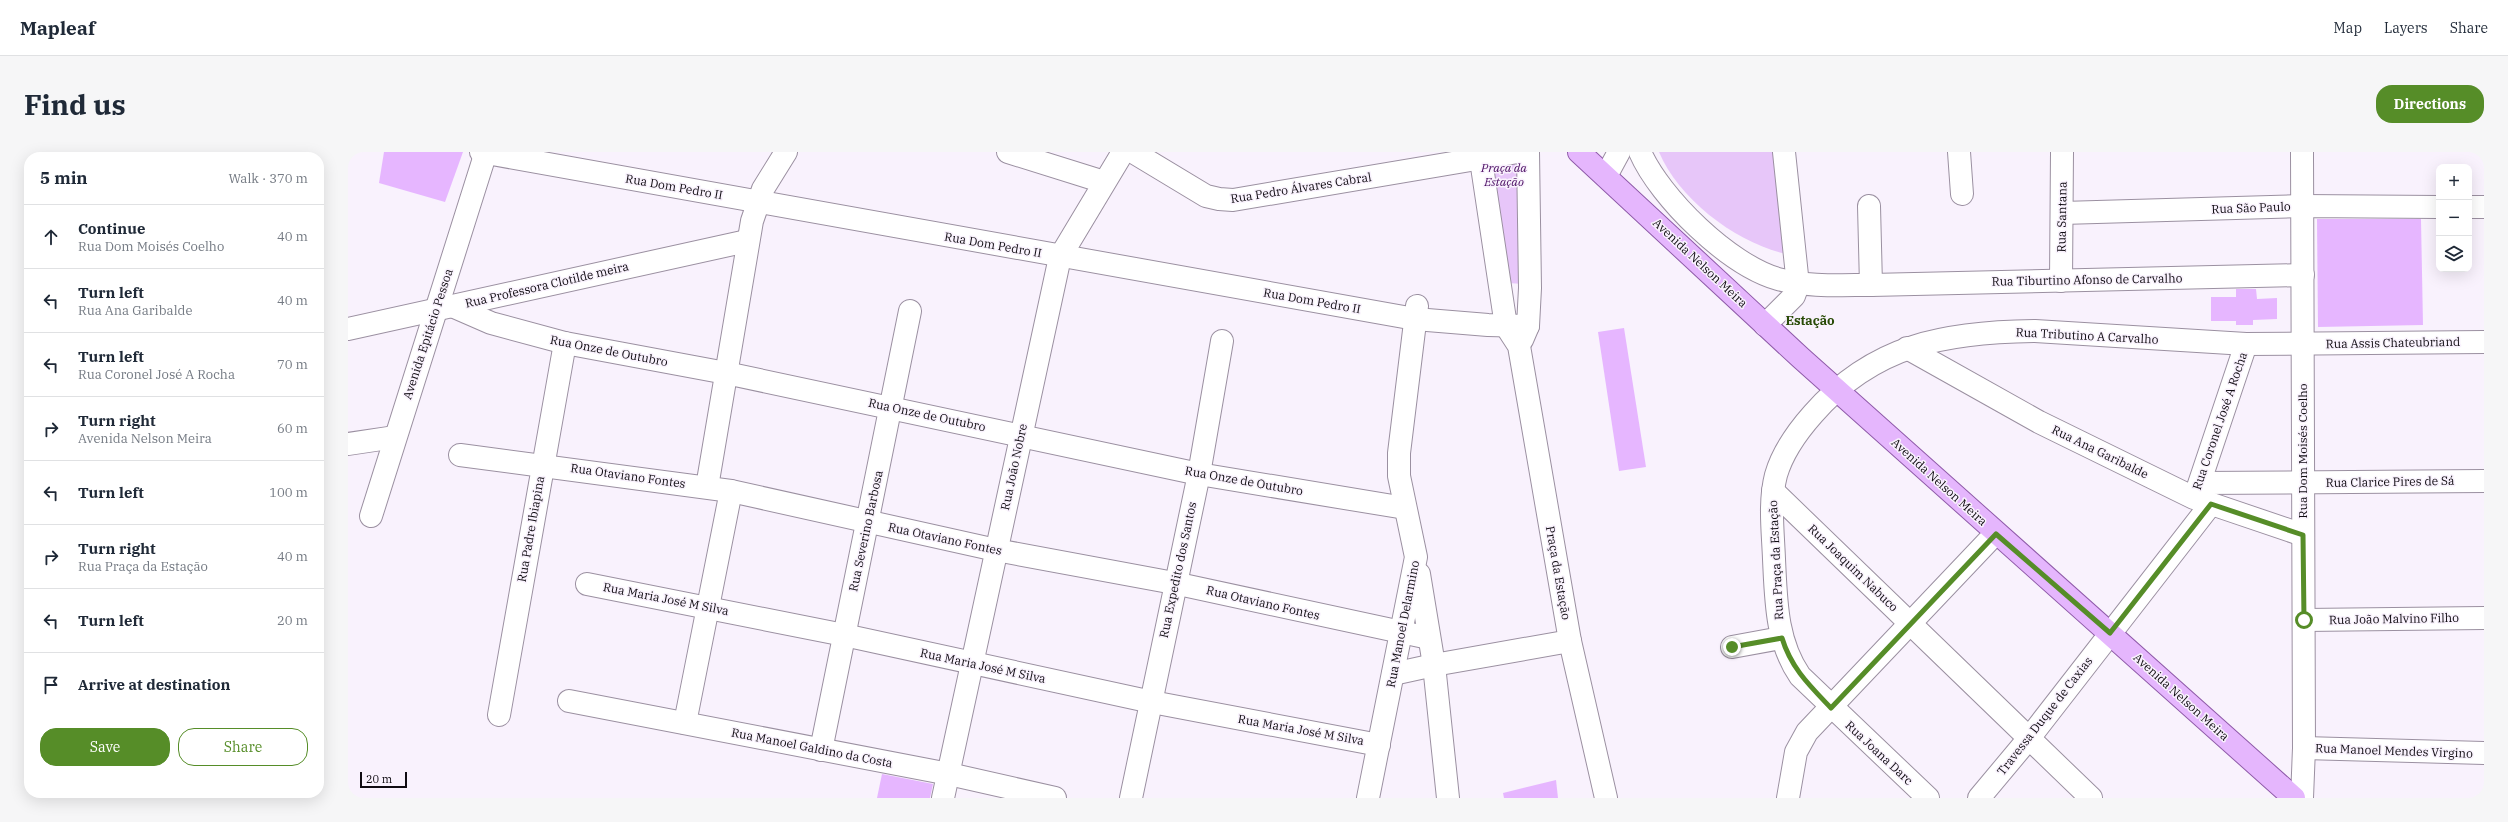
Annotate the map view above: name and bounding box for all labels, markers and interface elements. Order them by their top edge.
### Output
text: Mapleaf [20,16,95,40]
text: Map [2334,19,2362,37]
text: Layers [2384,19,2428,37]
text: Share [2450,19,2488,37]
button: Directions [2376,85,2484,123]
text: Find us [24,86,126,123]
park label: Praça da Estação [1480,160,1527,189]
map controls [2436,164,2472,272]
button: + [2436,164,2472,200]
text: 5 min [40,167,88,189]
street label: Rua Pedro Álvares Cabral [1229,169,1373,206]
text: Walk · 370 m [229,170,308,187]
street label: Rua Dom Pedro II [624,171,724,202]
street label: Rua Santana [2053,181,2070,253]
street label: Rua São Paulo [2211,199,2291,216]
button: − [2436,200,2472,236]
street label: Avenida Nelson Meira [1650,215,1751,311]
text: Continue [78,219,145,238]
icon: ahead [40,226,62,248]
text: 40 m [277,228,308,245]
street label: Rua Dom Pedro II [943,229,1043,260]
button: layers [2436,236,2472,272]
text: Rua Dom Moisés Coelho [78,238,224,255]
street label: Rua Professora Clotilde meira [464,258,631,311]
street label: Avenida Epitácio Pessoa [399,266,456,401]
street label: Rua Tiburtino Afonso de Carvalho [1991,270,2183,289]
text: Turn left [78,283,144,302]
street label: Rua Dom Pedro II [1262,285,1362,316]
icon: left [40,290,62,312]
text: 40 m [277,292,308,309]
text: Rua Ana Garibalde [78,302,192,319]
district label: Estação [1785,312,1835,329]
street label: Rua Tributino A Carvalho [2015,324,2159,347]
street label: Rua Onze de Outubro [549,332,669,369]
street label: Rua Assis Chateubriand [2326,334,2460,351]
text: Turn left [78,347,144,366]
street label: Rua Coronel José A Rocha [2189,349,2250,492]
icon: left [40,354,62,376]
text: 70 m [277,356,308,373]
text: Rua Coronel José A Rocha [78,366,235,383]
street label: Rua Dom Moisés Coelho [2295,383,2310,519]
street label: Rua Onze de Outubro [867,395,987,434]
text: Turn right [78,411,156,430]
icon: right [40,418,62,440]
text: 60 m [277,420,308,437]
street label: Rua João Nobre [997,422,1030,512]
street label: Rua Ana Garibalde [2049,422,2151,481]
text: Avenida Nelson Meira [78,430,212,447]
street label: Avenida Nelson Meira [1888,435,1991,529]
street label: Rua Otaviano Fontes [570,460,687,491]
street label: Rua Onze de Outubro [1184,463,1305,498]
street label: Rua Severino Barbosa [845,468,886,593]
street label: Rua Clarice Pires de Sá [2325,473,2455,490]
street label: Rua Padre Ibiapina [514,474,547,583]
icon: left [40,482,62,504]
text: Turn left [78,483,144,502]
text: 100 m [269,484,308,501]
street label: Rua Expedito dos Santos [1156,500,1199,639]
street label: Rua Praça da Estação [1765,500,1786,620]
street label: Rua Otaviano Fontes [887,519,1004,558]
street label: Rua Joaquim Nabuco [1805,521,1902,615]
street label: Praça da Estação [1543,525,1574,621]
text: Turn right [78,539,156,558]
icon: right [40,546,62,568]
text: 40 m [277,548,308,565]
text: Rua Praça da Estação [78,558,208,575]
street label: Rua Manoel Delarmino [1383,559,1422,689]
street label: Rua Maria José M Silva [602,579,731,618]
street label: Rua Otaviano Fontes [1205,582,1321,623]
icon: left [40,610,62,632]
street label: Rua João Malvino Filho [2329,610,2459,627]
text: Turn left [78,611,144,630]
route start [2295,611,2313,629]
text: 20 m [277,612,308,629]
route end [1723,638,1741,656]
street label: Rua Maria José M Silva [919,645,1048,686]
street label: Avenida Nelson Meira [2130,650,2233,744]
street label: Travessa Duque de Caxias [1994,653,2096,778]
icon: arrive [40,674,62,696]
text: Arrive at destination [78,675,230,694]
street label: Rua Maria José M Silva [1237,711,1366,748]
street label: Rua Joana Darc [1842,717,1916,788]
street label: Rua Manoel Galdino da Costa [730,724,894,771]
button: Save [40,728,170,766]
button: Share [178,728,308,766]
street label: Rua Manoel Mendes Virgino [2315,740,2473,761]
scale bar [360,770,407,789]
text: 20 m [366,772,392,786]

